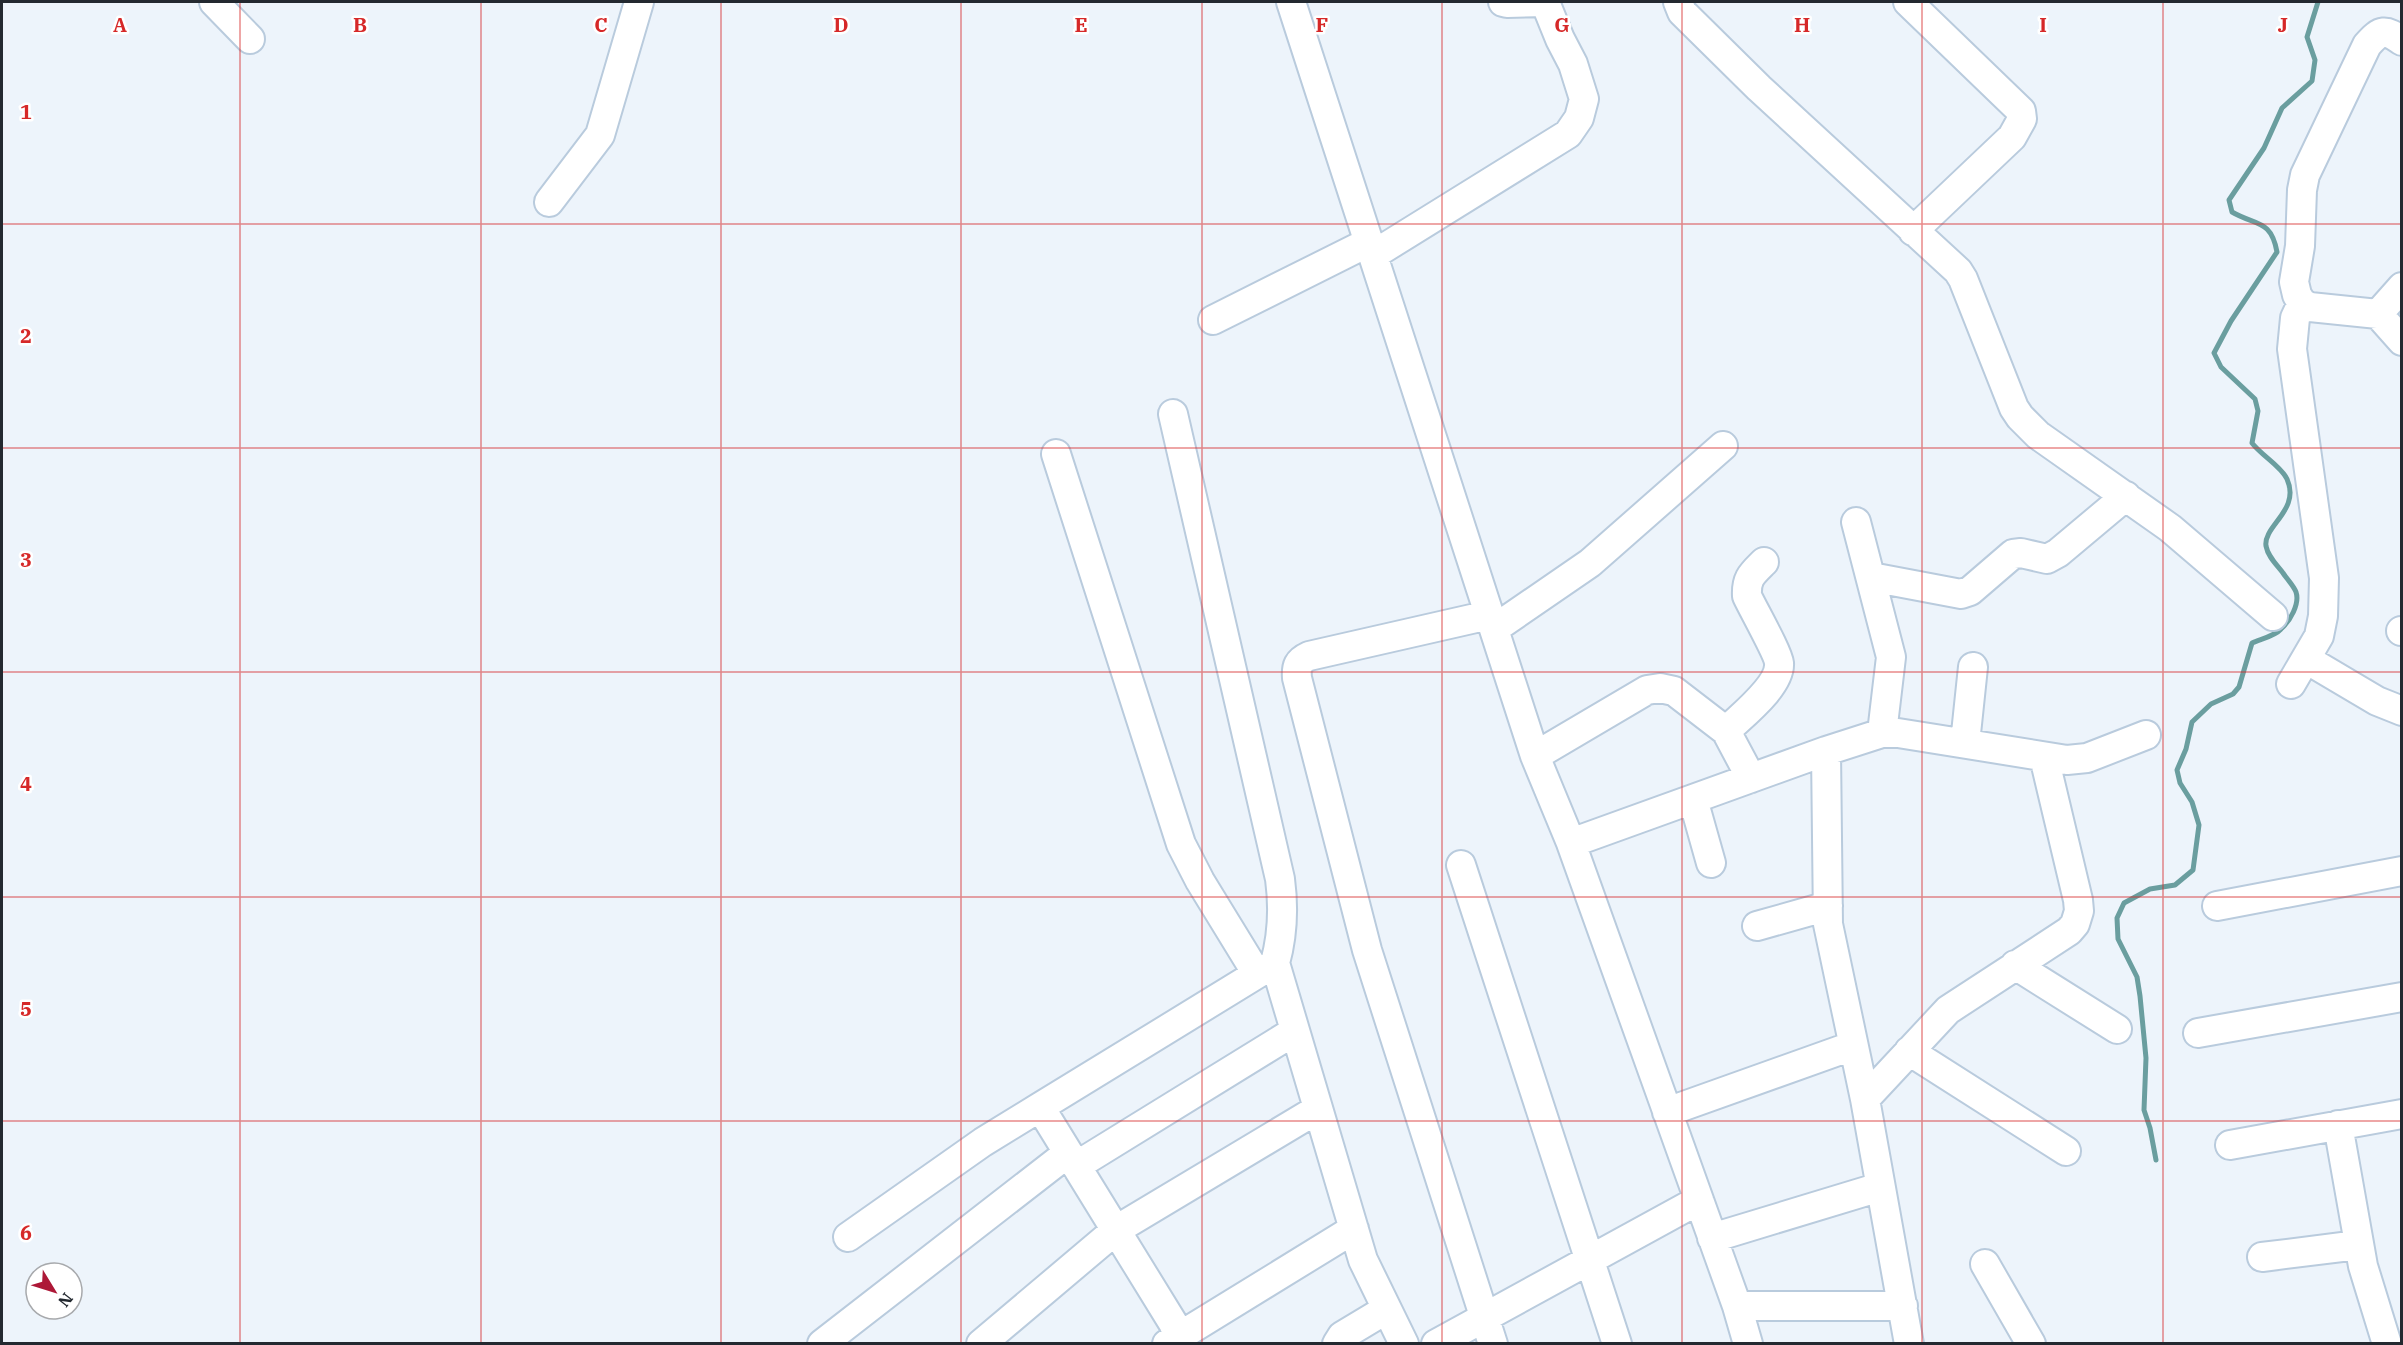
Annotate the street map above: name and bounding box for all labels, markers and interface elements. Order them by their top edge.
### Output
text: A [113,11,127,38]
text: B [353,11,367,38]
text: C [594,11,608,38]
text: D [833,11,849,38]
text: E [1074,11,1088,38]
text: F [1316,11,1328,38]
text: G [1554,11,1570,38]
text: H [1794,11,1810,38]
text: I [2039,11,2047,38]
text: J [2278,11,2288,38]
text: 1 [20,98,32,125]
text: 2 [20,322,32,349]
text: 3 [20,546,32,573]
text: 4 [20,770,32,797]
text: 5 [20,995,32,1022]
text: 6 [20,1219,32,1246]
north arrow [24,1261,84,1321]
text: N [54,1289,78,1311]

